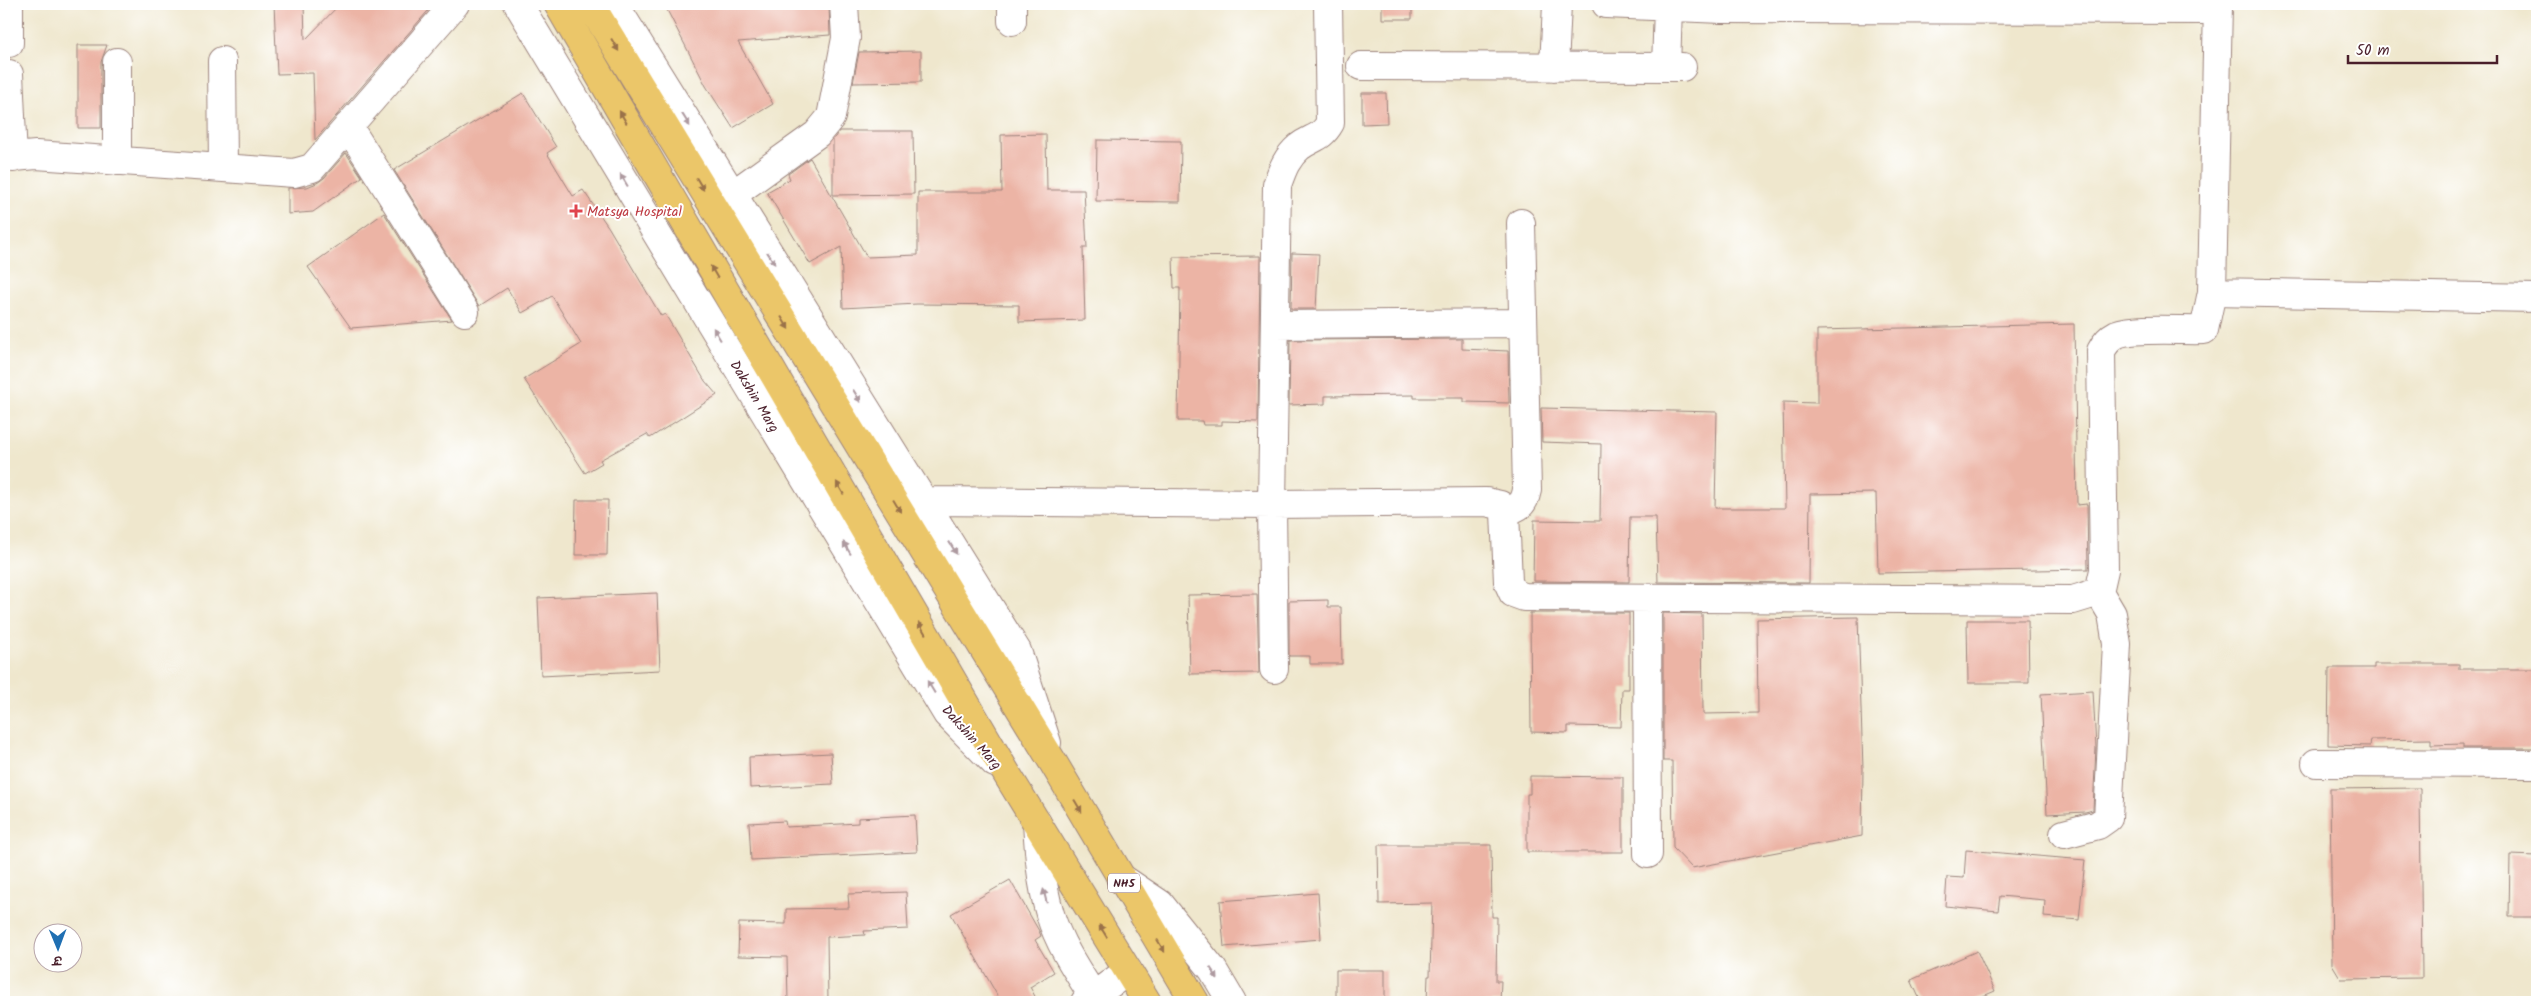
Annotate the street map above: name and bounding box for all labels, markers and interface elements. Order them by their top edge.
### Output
scale bar [2348,32,2497,64]
one-way arrow [611,39,620,52]
text: 50 m [2356,39,2390,63]
one-way arrow [619,110,628,123]
one-way arrow [681,113,690,126]
one-way arrow [620,173,629,186]
one-way arrow [695,178,705,191]
place label: Matsya Hospital [587,201,682,223]
marker: Matsya Hospital [569,204,583,218]
one-way arrow [767,251,776,265]
one-way arrow [710,265,719,279]
one-way arrow [780,316,789,329]
one-way arrow [713,327,722,340]
street label: Dakshin Marg [724,356,784,437]
one-way arrow [853,389,862,402]
one-way arrow [836,481,844,495]
one-way arrow [892,500,901,513]
one-way arrow [842,541,851,554]
one-way arrow [948,542,958,555]
one-way arrow [917,622,926,635]
one-way arrow [926,680,936,693]
street label: Dakshin Marg [936,700,1007,775]
one-way arrow [1074,800,1083,813]
road number: NH5 [1108,874,1140,892]
one-way arrow [1041,889,1049,904]
north arrow [32,924,82,974]
one-way arrow [1099,924,1108,937]
one-way arrow [1157,939,1166,952]
text: उ [50,949,63,971]
one-way arrow [1210,967,1219,980]

